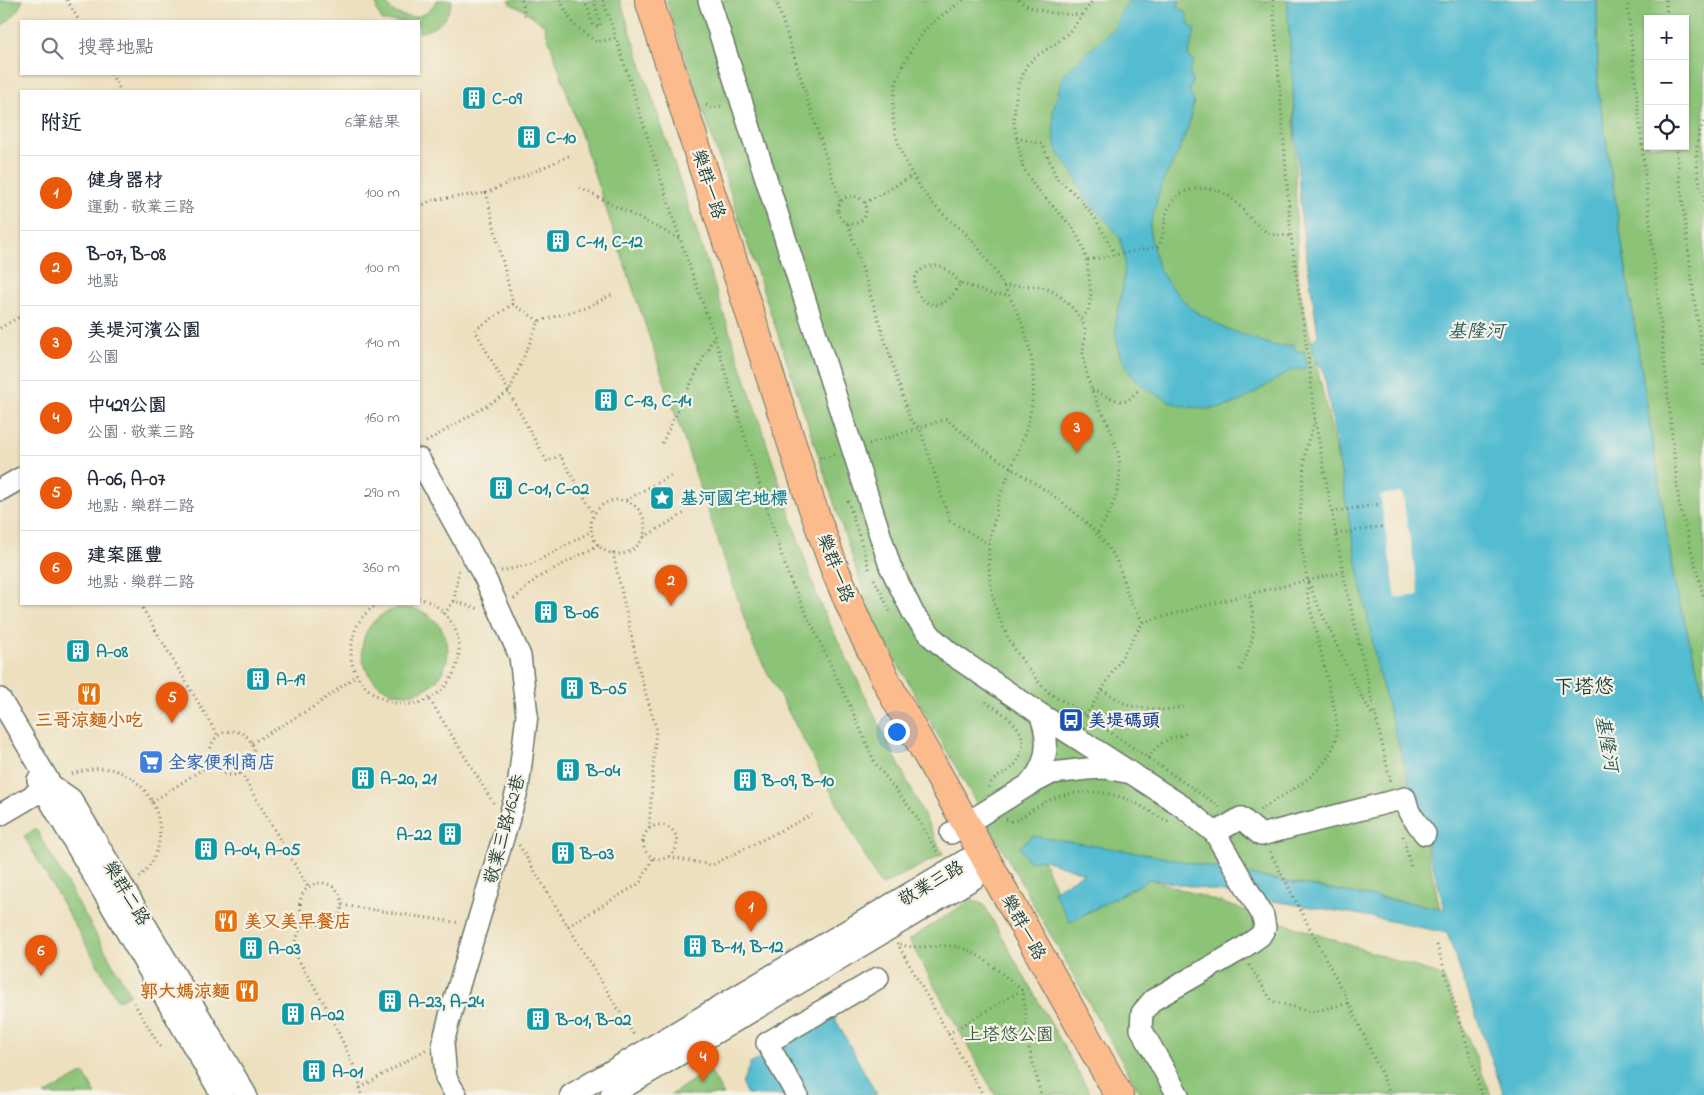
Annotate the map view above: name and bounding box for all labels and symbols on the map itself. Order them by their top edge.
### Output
building icon: C-09 [461,85,487,111]
place label: C-09 [492,87,522,113]
building icon: C-10 [516,124,542,150]
place label: C-10 [546,126,576,152]
street label: 樂群一路 [684,146,731,223]
building icon: C-11, C-12 [545,228,571,254]
place label: C-11, C-12 [576,230,643,256]
water label: 基隆河 [1447,319,1507,346]
building icon: C-13, C-14 [593,387,619,413]
place label: C-13, C-14 [624,389,692,415]
pin: 3 [1061,412,1093,453]
building icon: C-01, C-02 [488,475,514,501]
place label: C-01, C-02 [518,477,589,503]
place icon: 基河國宅地標 [649,485,675,511]
place label: 基河國宅地標 [680,487,788,513]
street label: 樂群一路 [809,530,859,607]
pin: 2 [655,565,687,606]
building icon: B-06 [533,599,559,625]
place label: B-06 [563,601,599,627]
building icon: A-08 [65,638,91,664]
place label: A-08 [96,640,129,666]
building icon: A-19 [245,666,271,692]
place label: A-19 [276,668,306,694]
district label: 下塔悠 [1554,674,1614,703]
building icon: B-05 [559,675,585,701]
place label: B-05 [589,677,628,703]
restaurant icon: 三哥涼麵小吃 [76,681,102,707]
pin: 5 [156,682,188,723]
bus stop icon: 美堤碼頭 [1058,707,1084,733]
place label: 三哥涼麵小吃 [35,709,143,735]
place label: 美堤碼頭 [1088,709,1160,735]
water label: 基隆河 [1587,713,1624,777]
your location [884,719,910,745]
supermarket icon: 全家便利商店 [138,749,164,775]
place label: 全家便利商店 [168,751,276,777]
building icon: B-04 [555,757,581,783]
place label: B-04 [585,759,621,785]
building icon: A-20, 21 [350,765,376,791]
place label: A-20, 21 [380,767,437,793]
building icon: B-09, B-10 [732,767,758,793]
place label: B-09, B-10 [761,769,834,795]
street label: 敬業三路162巷 [479,772,533,887]
building icon: A-22 [437,821,463,847]
place label: A-22 [396,823,432,849]
building icon: A-04, A-05 [193,836,219,862]
place label: A-04, A-05 [224,838,301,864]
building icon: B-03 [550,840,576,866]
place label: B-03 [579,842,615,868]
street label: 敬業三路 [894,855,970,914]
street label: 樂群二路 [96,856,155,932]
street label: 樂群一路 [993,890,1051,966]
pin: 1 [735,891,767,932]
restaurant icon: 美又美早餐店 [213,908,239,934]
place label: 美又美早餐店 [244,910,352,936]
building icon: B-11, B-12 [682,933,708,959]
pin: 6 [25,935,57,976]
building icon: A-03 [238,935,264,961]
place label: B-11, B-12 [711,935,783,961]
place label: A-03 [268,937,302,963]
restaurant icon: 郭大媽涼麵 [234,978,260,1004]
place label: 郭大媽涼麵 [140,980,230,1006]
building icon: A-23, A-24 [377,988,403,1014]
place label: A-23, A-24 [408,990,485,1016]
building icon: A-02 [280,1001,306,1027]
place label: A-02 [310,1003,345,1029]
building icon: B-01, B-02 [525,1006,551,1032]
place label: B-01, B-02 [555,1008,632,1034]
park label: 上塔悠公園 [964,1023,1054,1049]
pin: 4 [687,1041,719,1082]
building icon: A-01 [301,1058,327,1084]
place label: A-01 [332,1060,364,1086]

